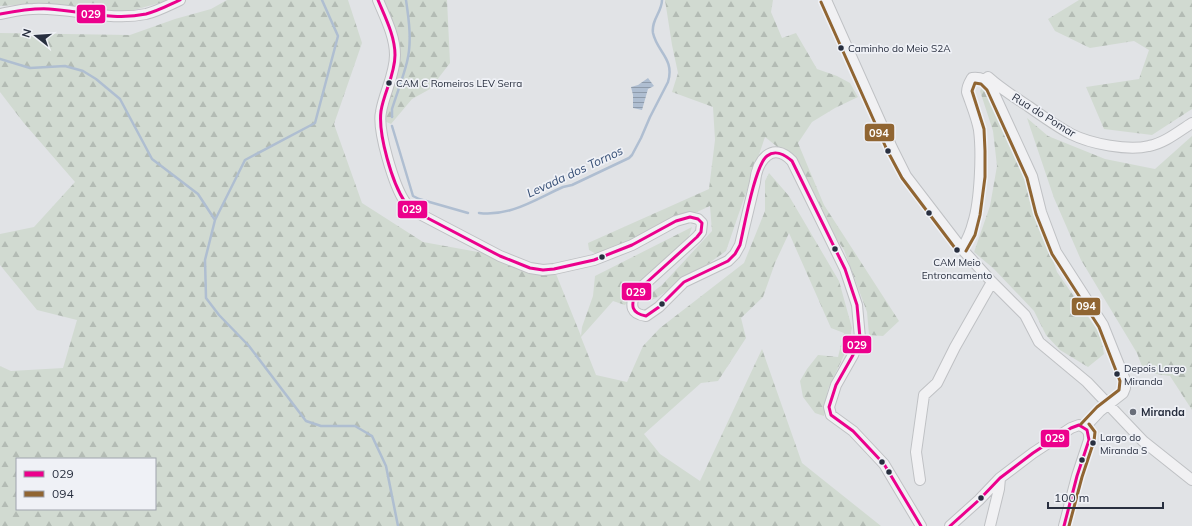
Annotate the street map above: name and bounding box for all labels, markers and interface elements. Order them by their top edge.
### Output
line badge: 029 [76,4,106,24]
text: 029 [81,7,101,21]
north arrow [16,16,56,56]
text: N [19,27,34,39]
place label: Caminho do Meio S2A [848,42,951,55]
marker: Caminho do Meio S2A [836,43,846,53]
place label: CAM C Romeiros LEV Serra [396,77,522,90]
marker: CAM C Romeiros LEV Serra [384,78,394,88]
street label: Rua do Pomar [1009,90,1079,140]
line badge: 094 [864,123,895,142]
text: 094 [869,126,889,140]
water label: Levada dos Tornos [524,143,625,200]
unlabelled marker [883,146,893,156]
line badge: 029 [397,200,428,219]
text: 029 [402,202,422,216]
unlabelled marker [924,208,934,218]
unlabelled marker [830,244,840,254]
marker: CAM Meio Entroncamento [952,245,962,255]
unlabelled marker [597,252,607,262]
place label: CAM Meio Entroncamento [922,256,993,282]
line badge: 029 [621,282,652,301]
text: 029 [626,285,646,299]
line badge: 094 [1071,297,1101,316]
unlabelled marker [657,299,667,309]
text: 094 [1076,299,1096,313]
line badge: 029 [842,335,872,354]
text: 029 [847,338,867,352]
place label: Depois Largo Miranda [1124,362,1186,388]
marker: Depois Largo Miranda [1112,369,1122,379]
place label: Miranda [1141,405,1185,419]
marker: Miranda [1128,407,1138,417]
line badge: 029 [1040,429,1070,448]
text: 029 [1045,431,1065,445]
place label: Largo do Miranda S [1100,431,1147,457]
marker: Largo do Miranda S [1088,438,1098,448]
unlabelled marker [1077,455,1087,465]
unlabelled marker [877,457,887,467]
legend [16,458,156,510]
text: 029 [52,466,74,481]
unlabelled marker [884,467,894,477]
scale bar [1048,484,1163,510]
text: 094 [52,486,74,501]
text: 100 m [1054,490,1089,505]
unlabelled marker [976,493,986,503]

